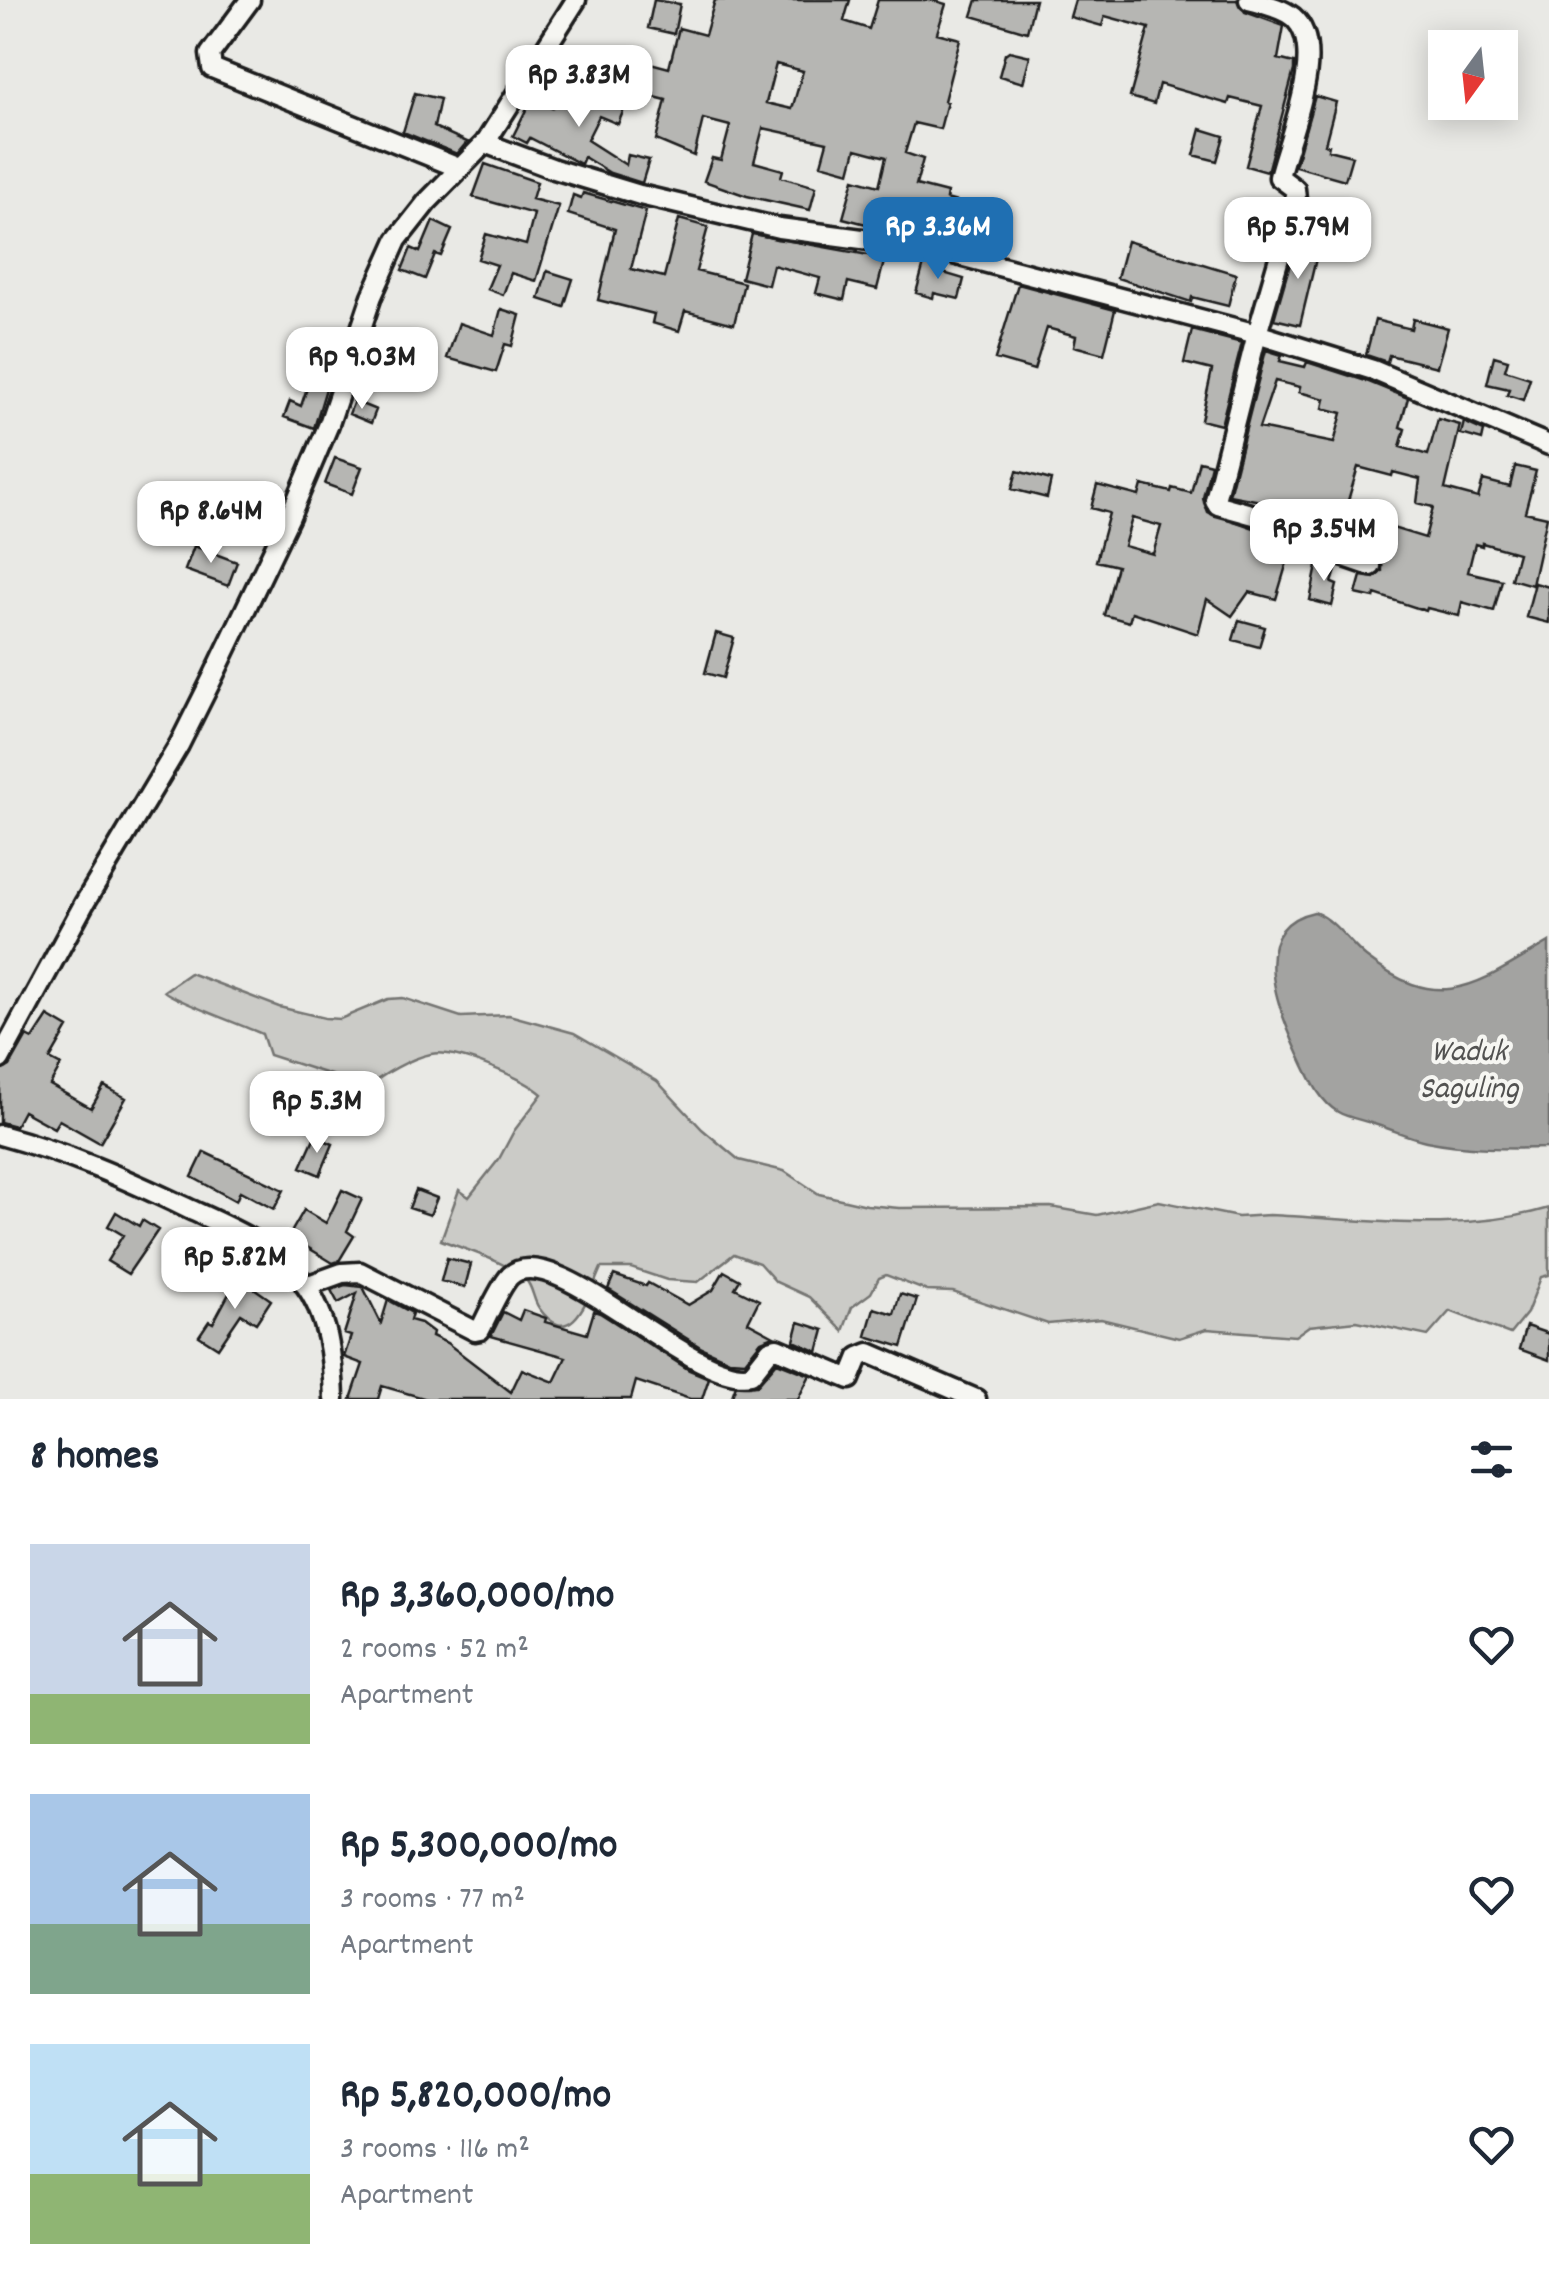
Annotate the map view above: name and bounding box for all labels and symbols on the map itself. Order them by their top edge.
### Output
north arrow [1428,30,1518,120]
pin: Rp 3.83M [476,45,682,130]
pin: Rp 3.36M [835,197,1041,282]
pin: Rp 5.79M [1195,197,1401,282]
pin: Rp 9.03M [259,327,465,412]
pin: Rp 8.64M [108,481,314,566]
pin: Rp 3.54M [1221,499,1427,584]
water label: Waduk Saguling [1419,1031,1520,1114]
pin: Rp 5.3M [225,1071,409,1156]
pin: Rp 5.82M [132,1227,338,1312]

